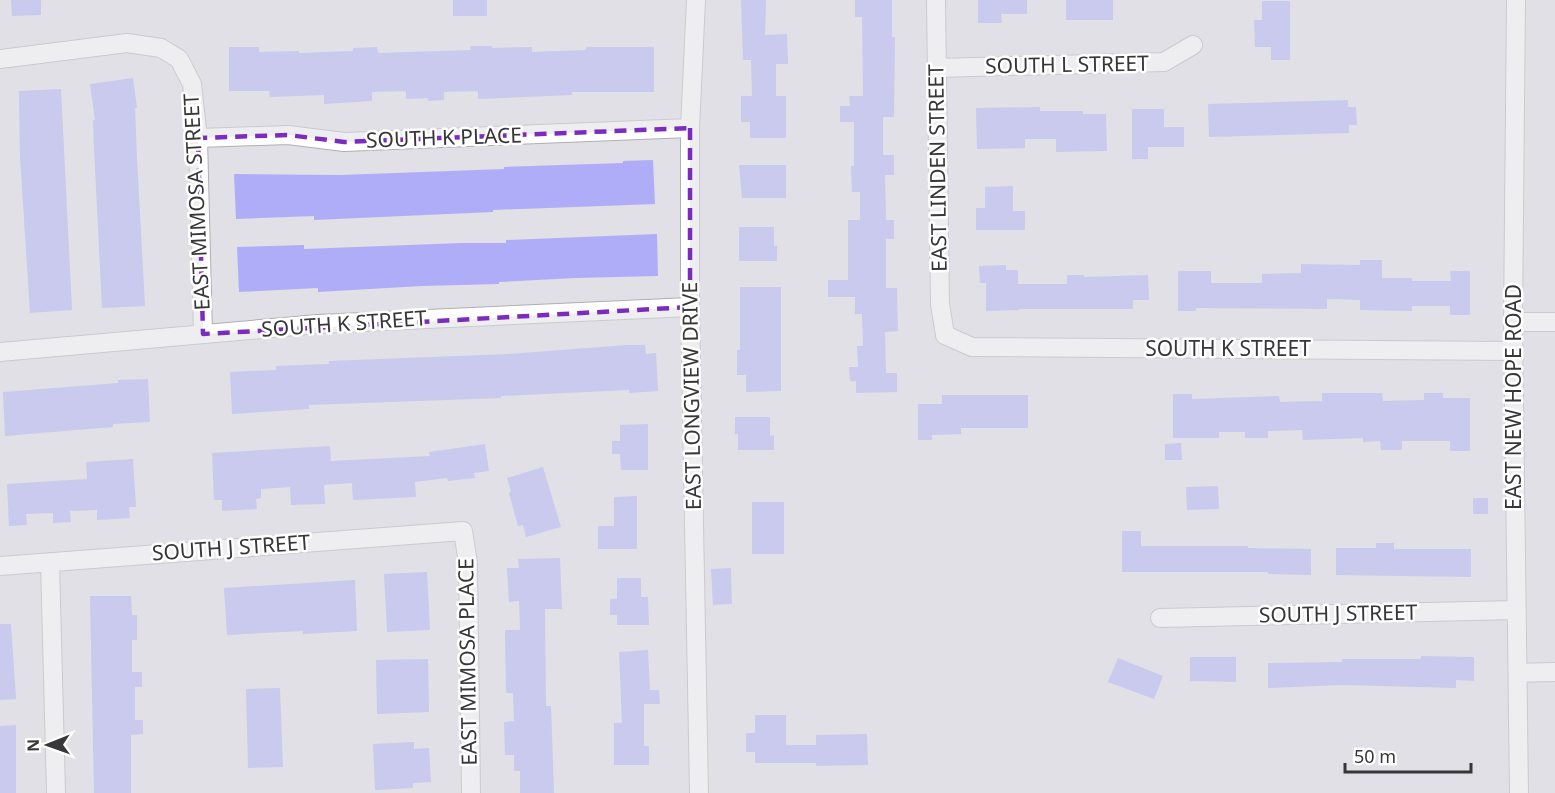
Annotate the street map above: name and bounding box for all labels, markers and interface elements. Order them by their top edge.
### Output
street label: SOUTH L STREET [985,49,1149,79]
street label: EAST LINDEN STREET [921,64,953,272]
street label: EAST MIMOSA STREET [176,93,216,311]
street label: SOUTH K PLACE [365,120,522,154]
street label: EAST LONGVIEW DRIVE [675,282,707,510]
street label: EAST NEW HOPE ROAD [1499,284,1527,510]
street label: SOUTH K STREET [260,303,428,343]
street label: SOUTH K STREET [1145,334,1311,362]
street label: SOUTH J STREET [151,527,311,566]
street label: EAST MIMOSA PLACE [451,558,483,766]
street label: SOUTH J STREET [1259,598,1418,628]
north arrow [18,715,78,775]
scale bar [1345,736,1471,774]
text: N [22,739,44,752]
text: 50 m [1354,744,1396,768]

